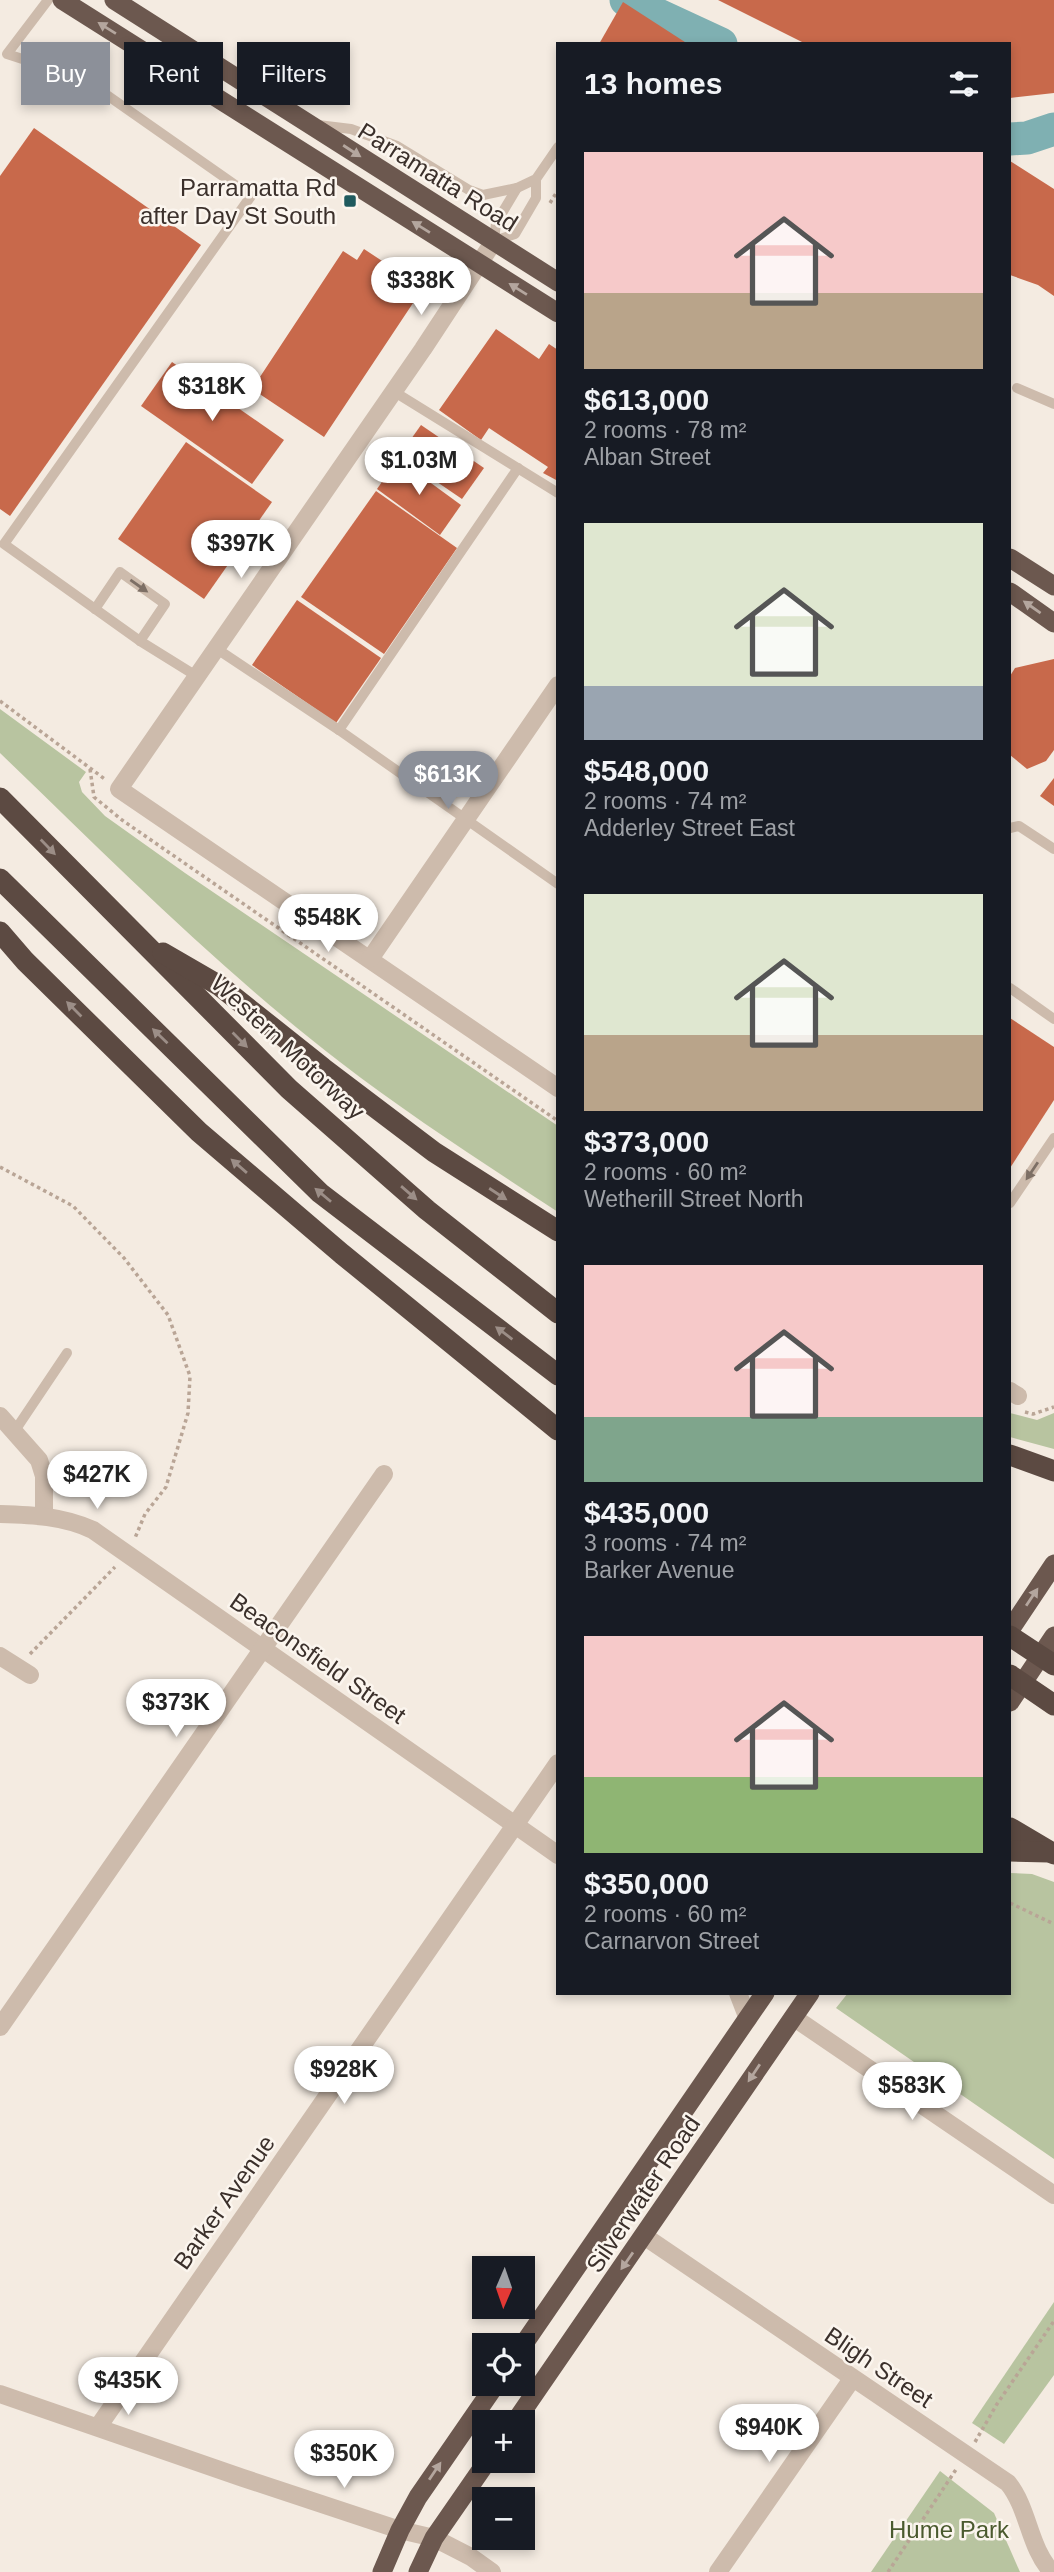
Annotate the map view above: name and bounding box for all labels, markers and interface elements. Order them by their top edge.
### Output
one-way arrow [97,22,116,35]
chip: Buy [21,42,110,105]
chip: Rent [124,42,223,105]
chip: Filters [237,42,350,105]
icon: filters [945,65,983,103]
text: 13 homes [584,67,722,100]
street label: Parramatta Road [353,117,523,237]
one-way arrow [343,145,362,158]
place label: Parramatta Rd after Day St South [140,174,336,229]
marker: Parramatta Rd after Day St South [342,193,358,209]
icon: home [721,198,847,324]
one-way arrow [412,221,431,234]
pin: $338K [372,258,470,317]
text: $338K [387,267,455,293]
one-way arrow [509,282,528,295]
pin: $318K [163,364,261,423]
text: $318K [178,373,246,399]
text: $613,000 [584,383,709,416]
text: 2 rooms · 78 m² [584,417,746,443]
pin: $1.03M [362,438,476,497]
text: Alban Street [584,444,711,470]
text: $1.03M [381,447,457,473]
pin: $397K [192,520,290,580]
text: $397K [207,530,275,556]
icon: home [721,569,847,695]
one-way arrow [130,579,148,593]
one-way arrow [1023,600,1041,614]
pin: $613K [399,752,497,811]
text: $548,000 [584,754,709,787]
text: $613K [414,761,482,787]
text: 2 rooms · 74 m² [584,788,746,814]
text: Adderley Street East [584,815,795,841]
one-way arrow [39,838,55,855]
pin: $548K [279,894,377,954]
text: $548K [294,904,362,930]
icon: home [721,940,847,1066]
street label: Western Motorway [206,969,370,1125]
one-way arrow [66,1002,83,1018]
one-way arrow [152,1028,169,1045]
one-way arrow [232,1032,249,1049]
text: $373,000 [584,1125,709,1158]
one-way arrow [230,1158,248,1174]
text: 2 rooms · 60 m² [584,1159,746,1185]
one-way arrow [1025,1162,1039,1180]
one-way arrow [400,1185,417,1201]
text: Wetherill Street North [584,1186,803,1212]
one-way arrow [488,1187,508,1200]
one-way arrow [315,1188,332,1203]
icon: home [721,1311,847,1437]
one-way arrow [495,1327,513,1341]
pin: $427K [48,1452,146,1511]
text: $427K [63,1461,131,1487]
text: $435,000 [584,1496,709,1529]
text: 3 rooms · 74 m² [584,1530,746,1556]
text: Barker Avenue [584,1557,734,1583]
street label: Beaconsfield Street [225,1587,411,1729]
one-way arrow [1025,1588,1038,1607]
pin: $373K [127,1680,225,1739]
icon: home [721,1682,847,1808]
text: $373K [142,1689,210,1715]
text: $350,000 [584,1867,709,1900]
text: 2 rooms · 60 m² [584,1901,746,1927]
text: Carnarvon Street [584,1928,759,1954]
pin: $928K [295,2046,393,2106]
text: $928K [310,2056,378,2082]
pin: $583K [863,2062,961,2122]
one-way arrow [748,2063,761,2083]
text: $583K [878,2072,946,2098]
street label: Silverwater Road [581,2111,705,2277]
street label: Barker Avenue [168,2130,280,2274]
one-way arrow [620,2252,634,2270]
north arrow [472,2256,536,2319]
map controls [472,2256,535,2550]
street label: Bligh Street [820,2321,938,2413]
button: locate [472,2333,535,2396]
pin: $435K [79,2358,177,2417]
text: $435K [94,2367,162,2393]
pin: $940K [720,2404,818,2464]
button: + [472,2410,535,2473]
text: $940K [735,2414,803,2440]
pin: $350K [295,2430,393,2490]
text: $350K [310,2440,378,2466]
one-way arrow [429,2461,442,2481]
button: − [472,2487,535,2550]
park label: Hume Park [889,2516,1010,2543]

